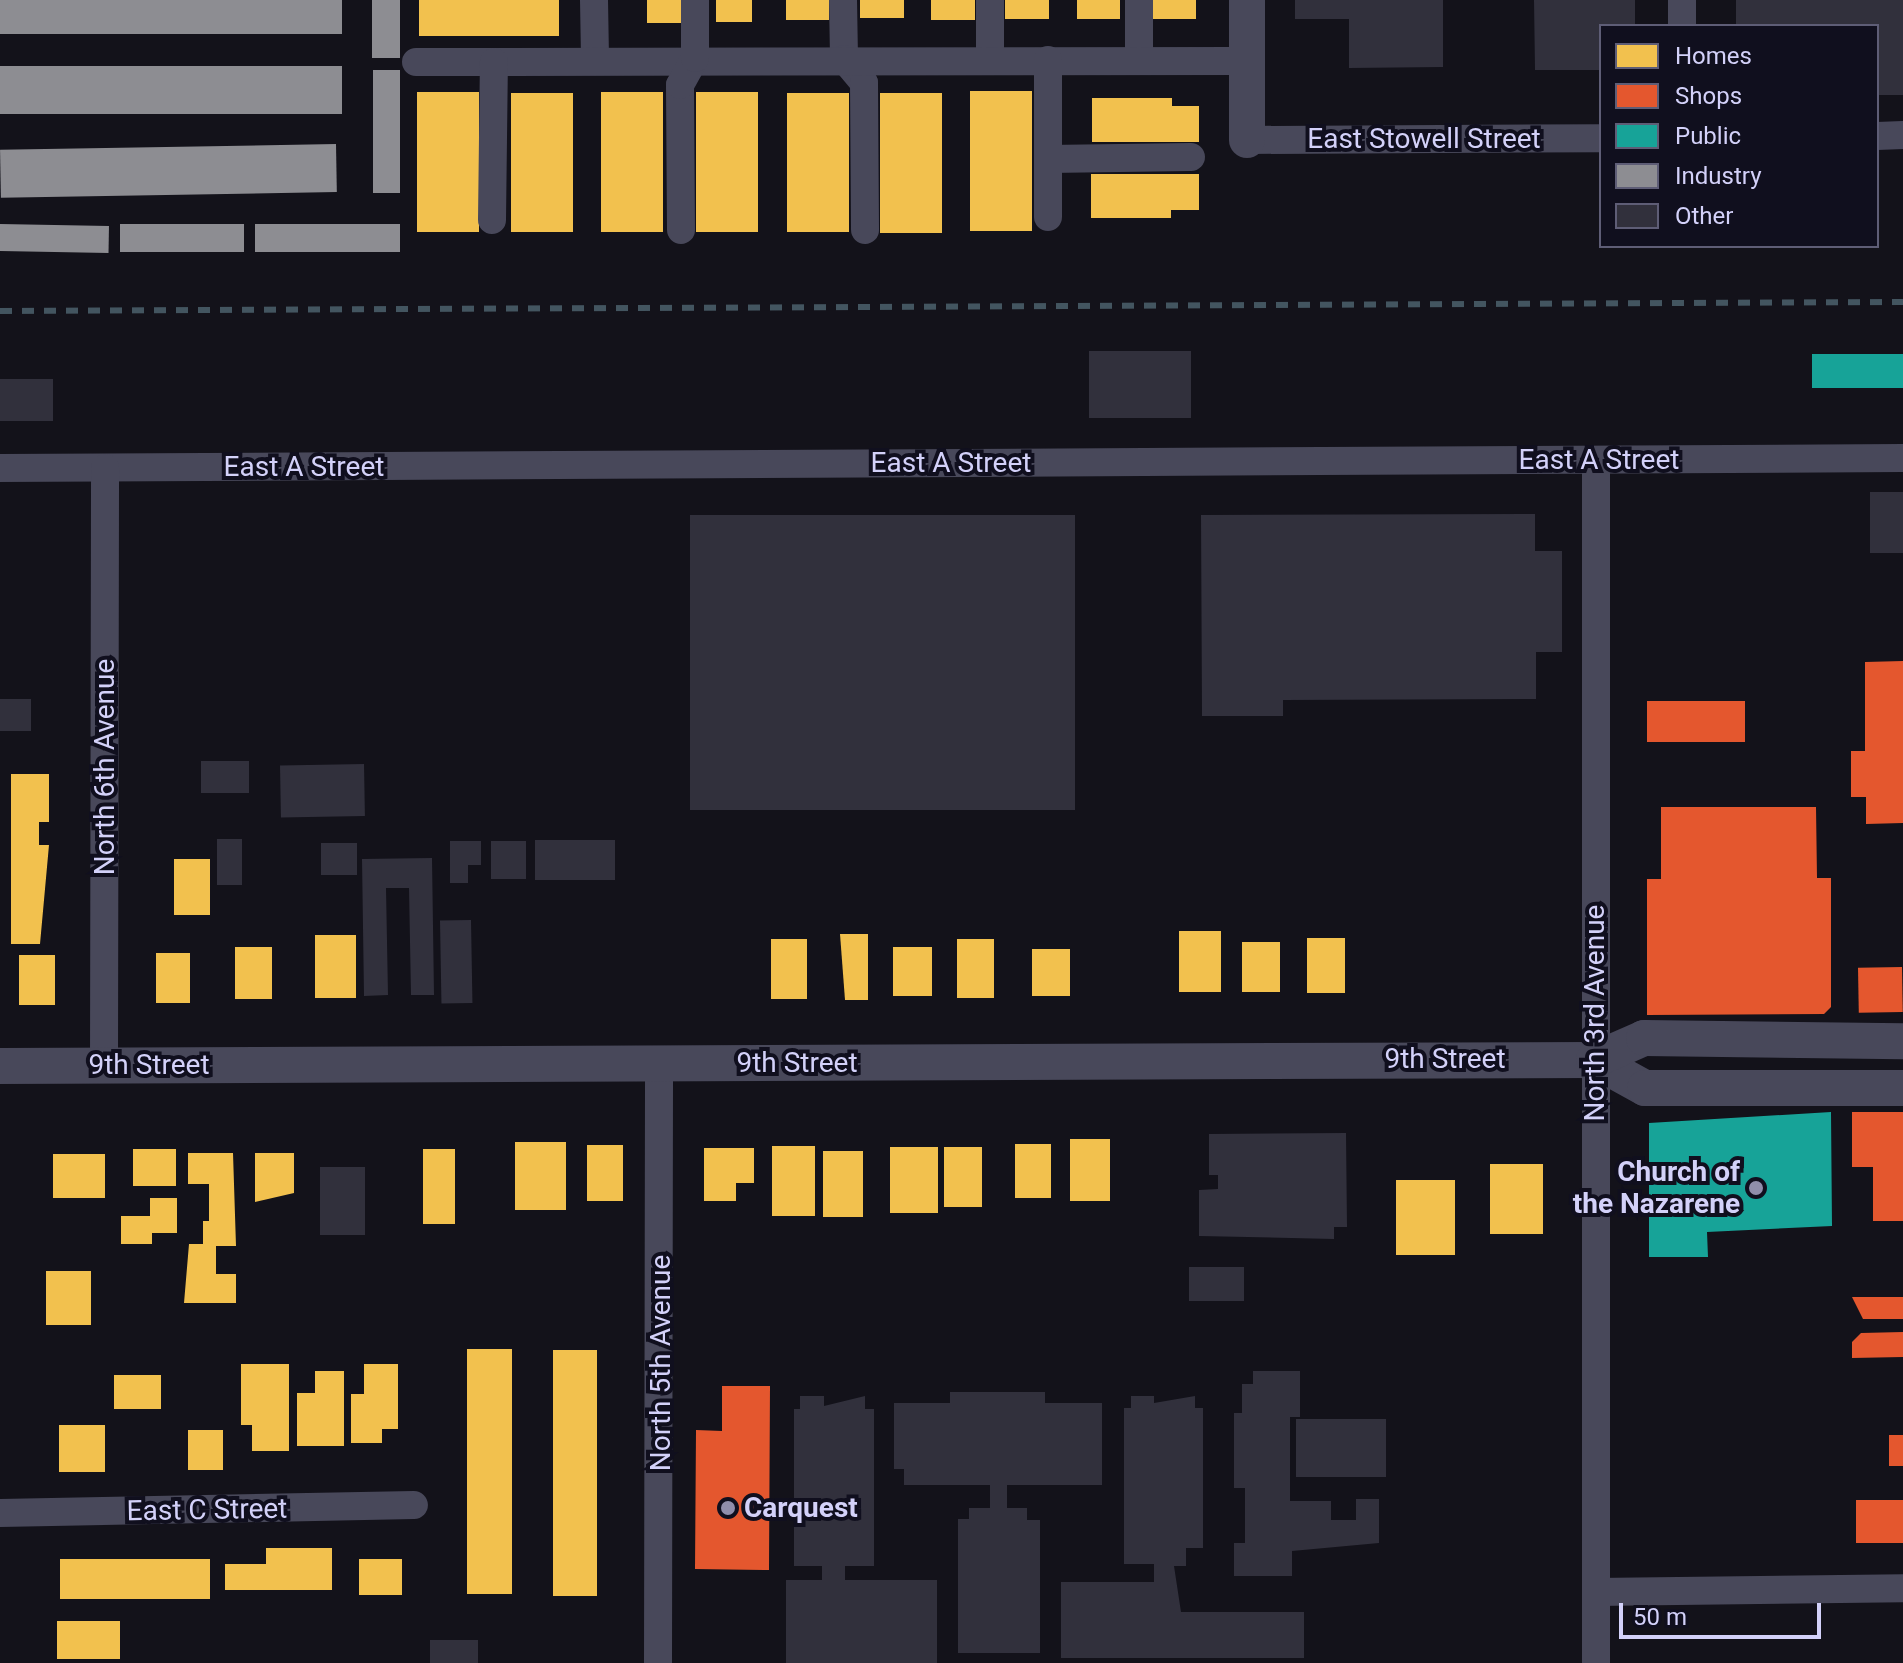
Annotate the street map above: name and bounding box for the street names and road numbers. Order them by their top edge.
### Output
street label: East Stowell Street [1307,122,1541,156]
street label: East A Street [1519,443,1679,477]
street label: East A Street [871,446,1031,480]
street label: East A Street [224,450,384,484]
street label: North 6th Avenue [88,659,122,875]
street label: North 3rd Avenue [1578,905,1612,1121]
street label: 9th Street [1384,1042,1506,1076]
street label: 9th Street [736,1046,858,1080]
street label: 9th Street [88,1048,210,1082]
street label: North 5th Avenue [644,1255,678,1471]
street label: East C Street [126,1492,288,1528]

